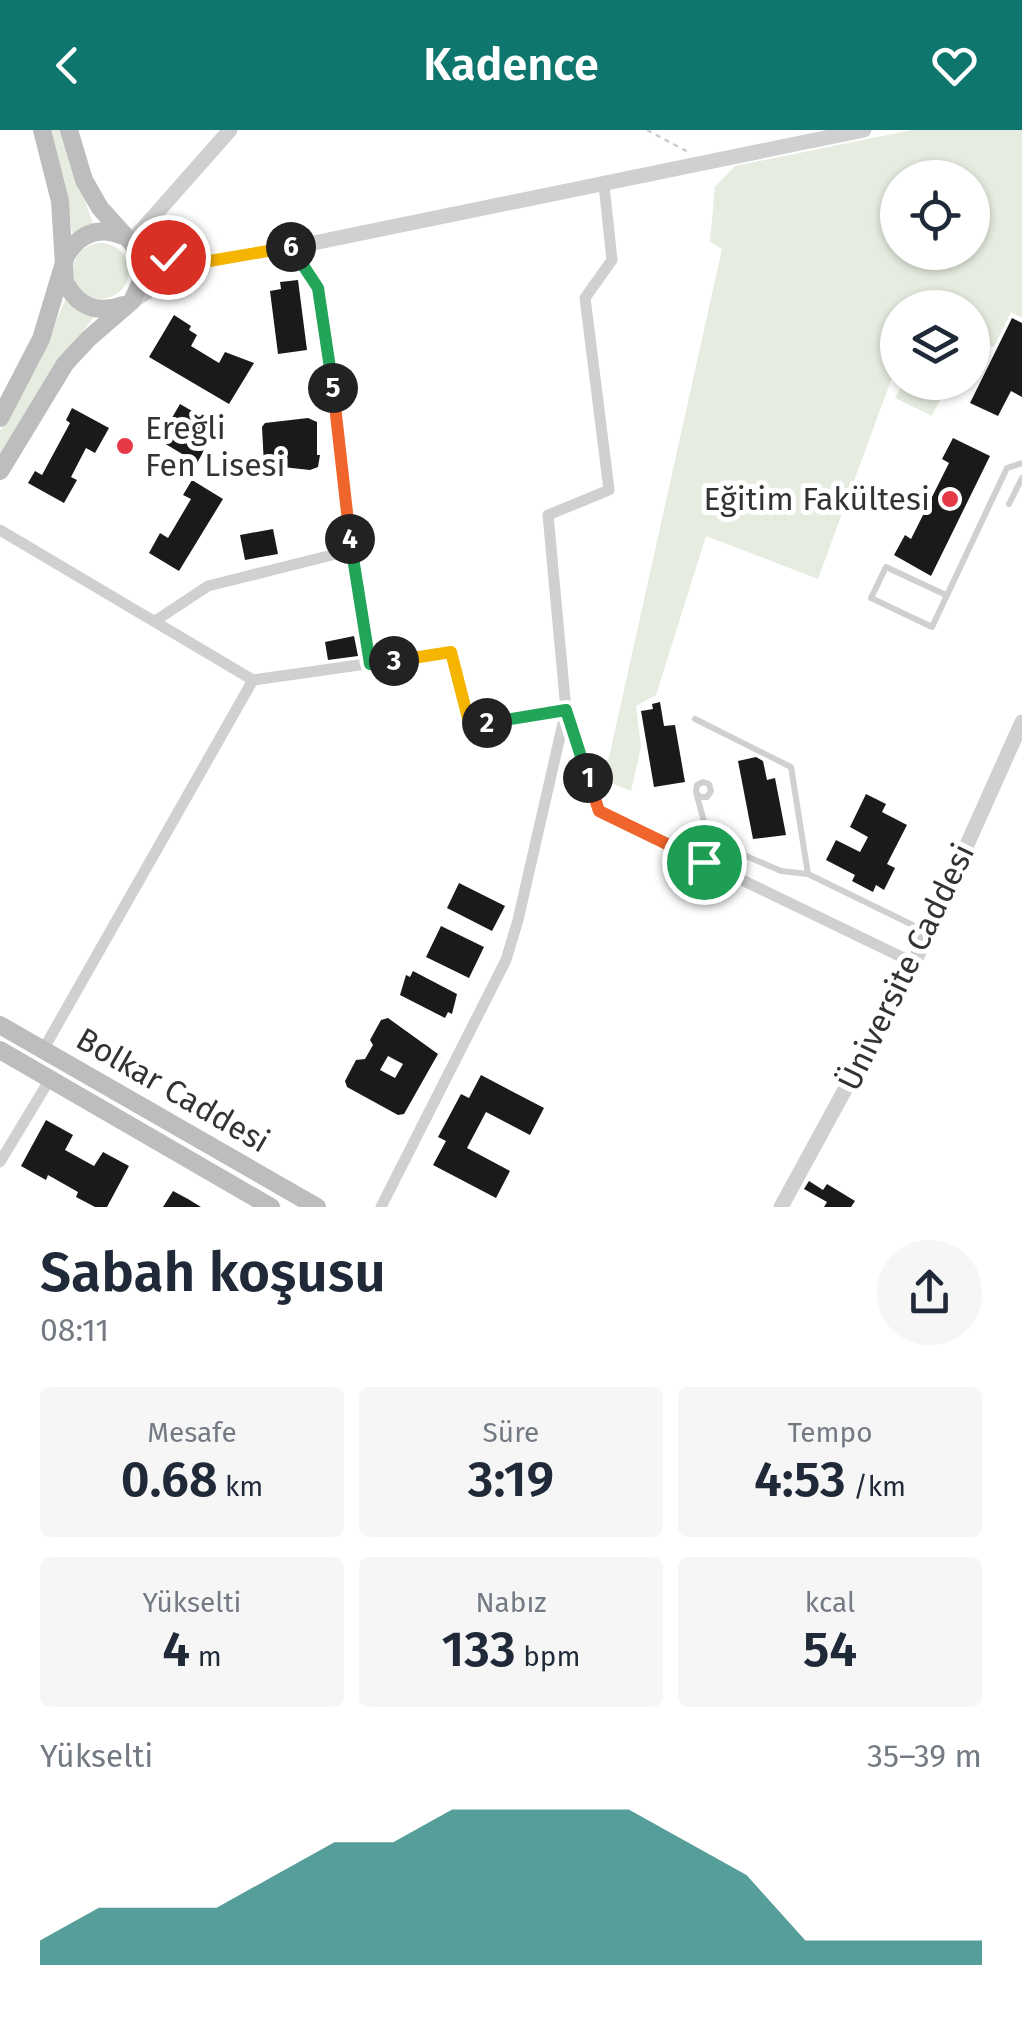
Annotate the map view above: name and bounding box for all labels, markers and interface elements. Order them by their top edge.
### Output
icon: back [40,38,95,93]
text: Kadence [423,38,599,92]
icon: heart [927,38,982,93]
map controls [880,160,990,400]
button: locate [880,160,990,270]
pin [126,215,211,300]
pin: 6 [266,222,316,272]
icon: check [141,230,196,285]
text: 6 [283,230,299,263]
button: layers [880,290,990,400]
pin: 5 [308,363,358,413]
text: 5 [325,371,341,404]
place label: Ereğli Fen Lisesi [145,409,286,484]
marker: Ereğli Fen Lisesi [114,435,136,457]
place label: Eğitim Fakültesi [704,480,930,518]
marker: Eğitim Fakültesi [939,488,961,510]
pin: 4 [325,514,375,564]
text: 4 [342,522,358,555]
pin: 3 [369,636,419,686]
text: 3 [387,644,401,677]
pin: 2 [462,698,512,748]
text: 2 [480,706,494,739]
pin: 1 [563,753,613,803]
text: 1 [582,761,595,794]
pin [662,820,747,905]
icon: arrive [677,835,732,890]
street label: Üniversite Caddesi [830,838,982,1096]
street label: Bolkar Caddesi [70,1019,276,1161]
text: Sabah koşusu [40,1240,386,1306]
button: share [877,1240,982,1345]
text: 08:11 [40,1311,109,1349]
text: Mesafe [147,1416,237,1449]
text: Süre [483,1416,539,1449]
text: Tempo [787,1416,873,1449]
text: 0.68 [121,1449,218,1509]
text: 3:19 [468,1449,554,1509]
text: 4:53 [754,1449,846,1509]
text: km [218,1470,263,1503]
text: /km [846,1470,906,1503]
text: Yükselti [142,1586,242,1619]
text: Nabız [475,1586,547,1619]
text: kcal [805,1586,855,1619]
text: 4 [162,1619,190,1679]
text: 133 [442,1619,516,1679]
text: 54 [803,1619,857,1679]
text: m [190,1640,222,1673]
text: bpm [516,1640,581,1673]
text: Yükselti [40,1737,153,1775]
text: 35–39 m [867,1737,982,1775]

